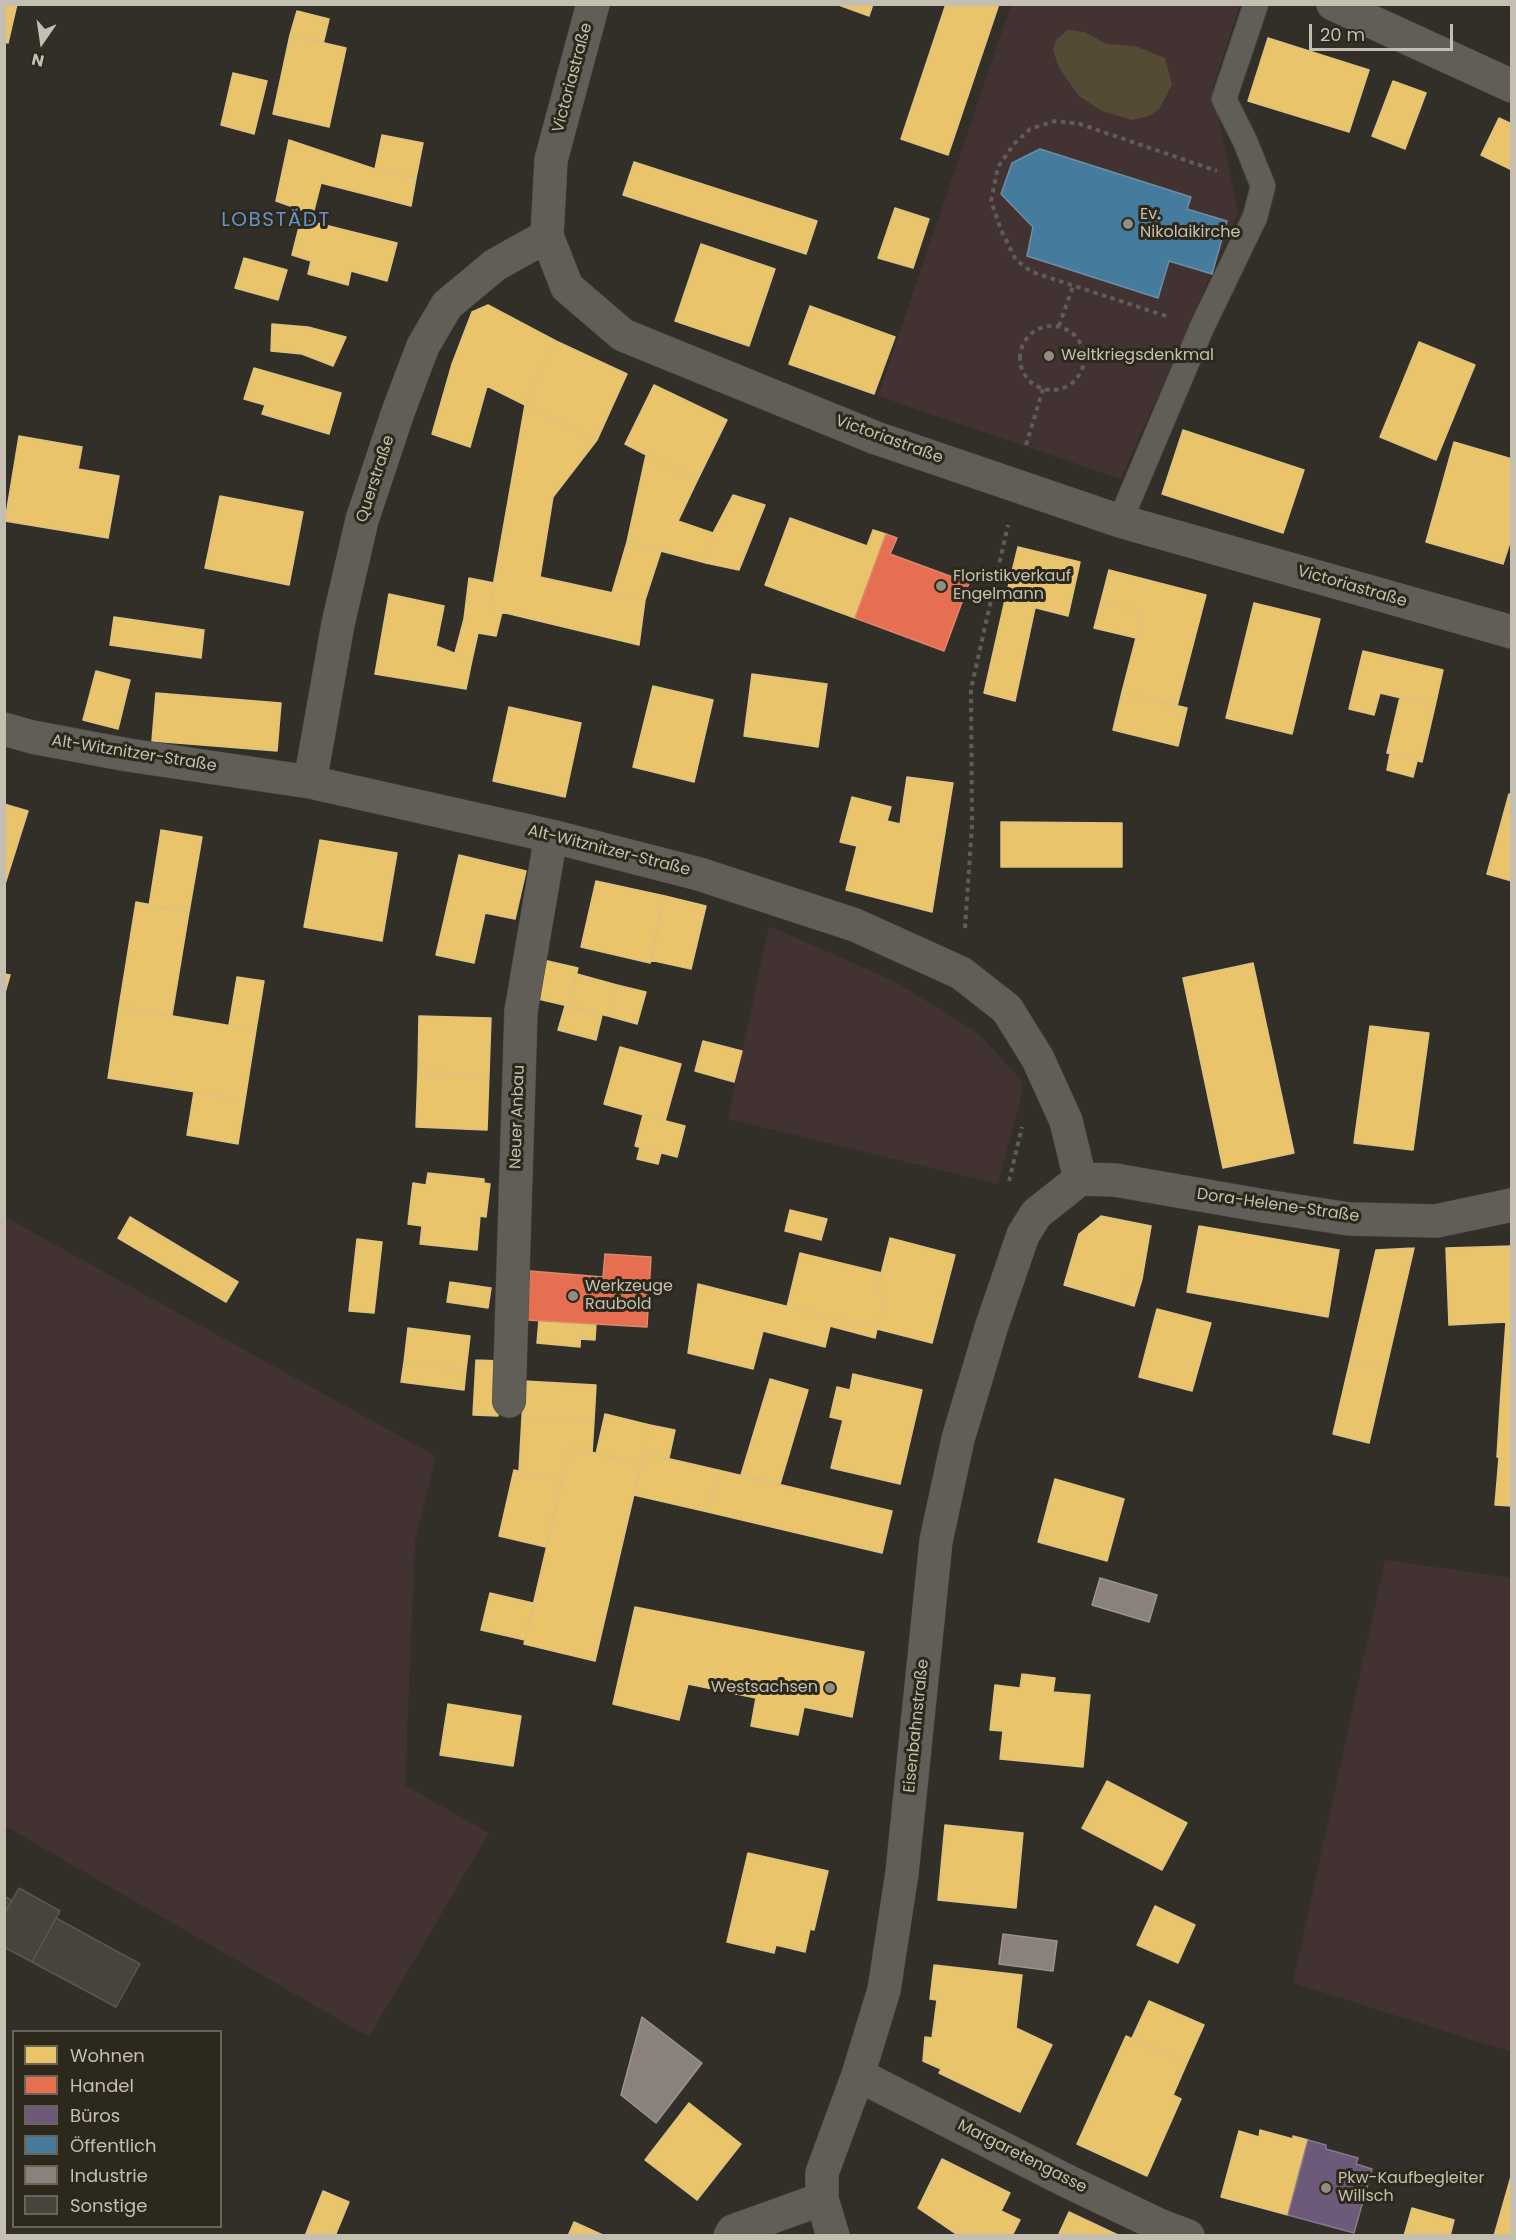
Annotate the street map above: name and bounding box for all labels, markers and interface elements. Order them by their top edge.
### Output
north arrow [12,12,72,72]
scale bar [1312,12,1456,50]
street label: Victoriastraße [549,21,597,135]
text: 20 m [1320,22,1365,47]
text: N [29,47,46,73]
place label: Ev. Nikolaikirche [1140,205,1240,243]
district label: LOBSTÄDT [221,209,331,233]
marker: Ev. Nikolaikirche [1121,217,1135,231]
place label: Weltkriegsdenkmal [1061,346,1214,366]
marker: Weltkriegsdenkmal [1042,349,1056,363]
street label: Victoriastraße [833,412,945,468]
street label: Querstraße [353,433,399,525]
street label: Victoriastraße [1295,562,1409,612]
place label: Floristikverkauf Engelmann [953,567,1071,605]
marker: Floristikverkauf Engelmann [934,579,948,593]
street label: Alt-Witznitzer-Straße [50,731,218,777]
street label: Alt-Witznitzer-Straße [526,822,692,880]
street label: Neuer Anbau [507,1064,529,1170]
street label: Dora-Helene-Straße [1196,1185,1360,1227]
place label: Werkzeuge Raubold [585,1277,673,1315]
marker: Werkzeuge Raubold [566,1289,580,1303]
street label: Eisenbahnstraße [900,1658,934,1794]
place label: Westsachsen [711,1678,818,1698]
marker: Westsachsen [823,1681,837,1695]
legend [12,2030,222,2228]
text: Wohnen [70,2043,145,2068]
text: Handel [70,2073,134,2098]
text: Büros [70,2103,120,2128]
street label: Margaretengasse [954,2116,1090,2198]
text: Öffentlich [70,2133,157,2158]
text: Industrie [70,2163,148,2188]
place label: Pkw-Kaufbegleiter Willsch [1338,2169,1484,2207]
marker: Pkw-Kaufbegleiter Willsch [1319,2181,1333,2195]
text: Sonstige [70,2193,147,2218]

